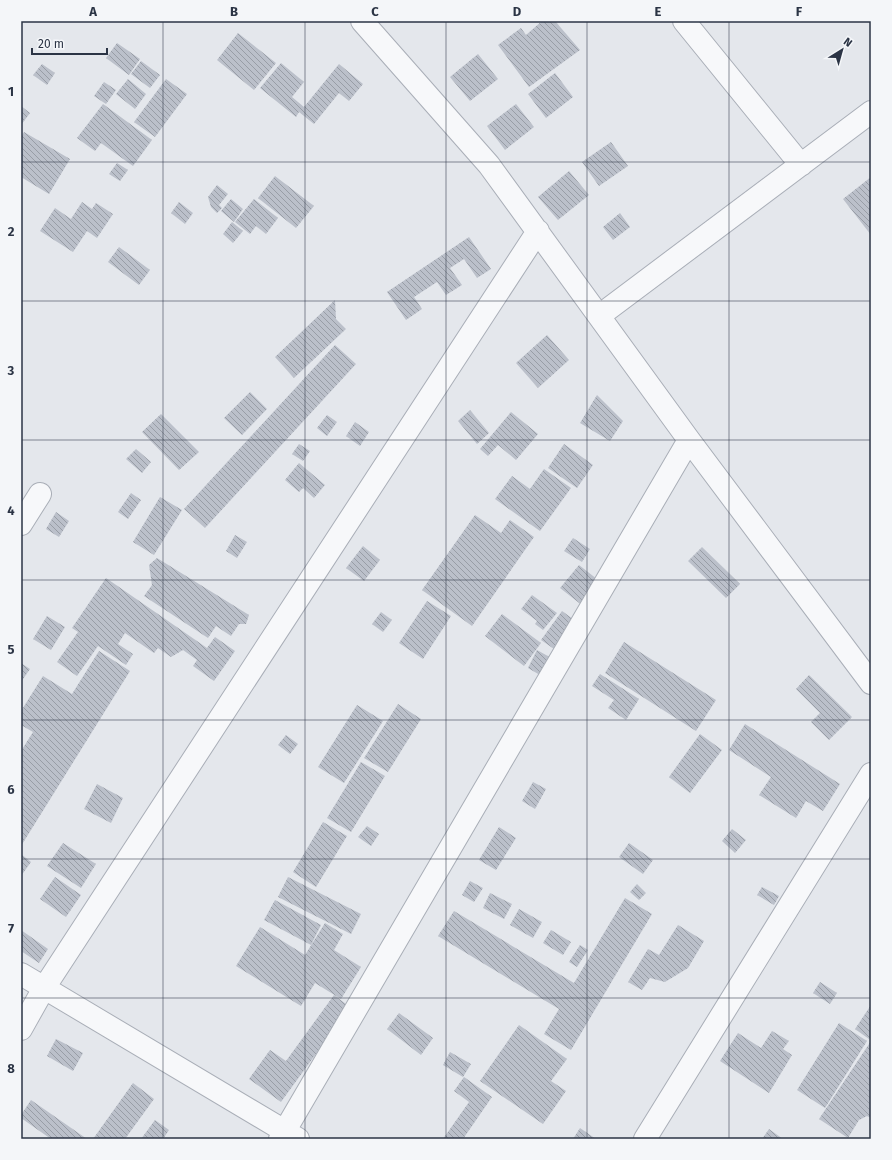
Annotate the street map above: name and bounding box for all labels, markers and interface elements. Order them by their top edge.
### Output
text: A [88,4,97,19]
text: B [230,4,238,19]
text: C [371,4,379,19]
text: D [513,4,522,19]
text: E [655,4,662,19]
text: F [796,4,803,19]
scale bar [32,30,107,56]
north arrow [822,30,862,70]
text: N [841,35,855,50]
text: 20 m [38,37,64,51]
text: 1 [8,84,14,99]
text: 2 [8,224,15,239]
text: 3 [7,363,15,378]
text: 4 [7,503,15,518]
text: 5 [8,642,15,657]
text: 6 [7,782,15,797]
text: 7 [8,921,14,936]
text: 8 [7,1061,15,1076]

